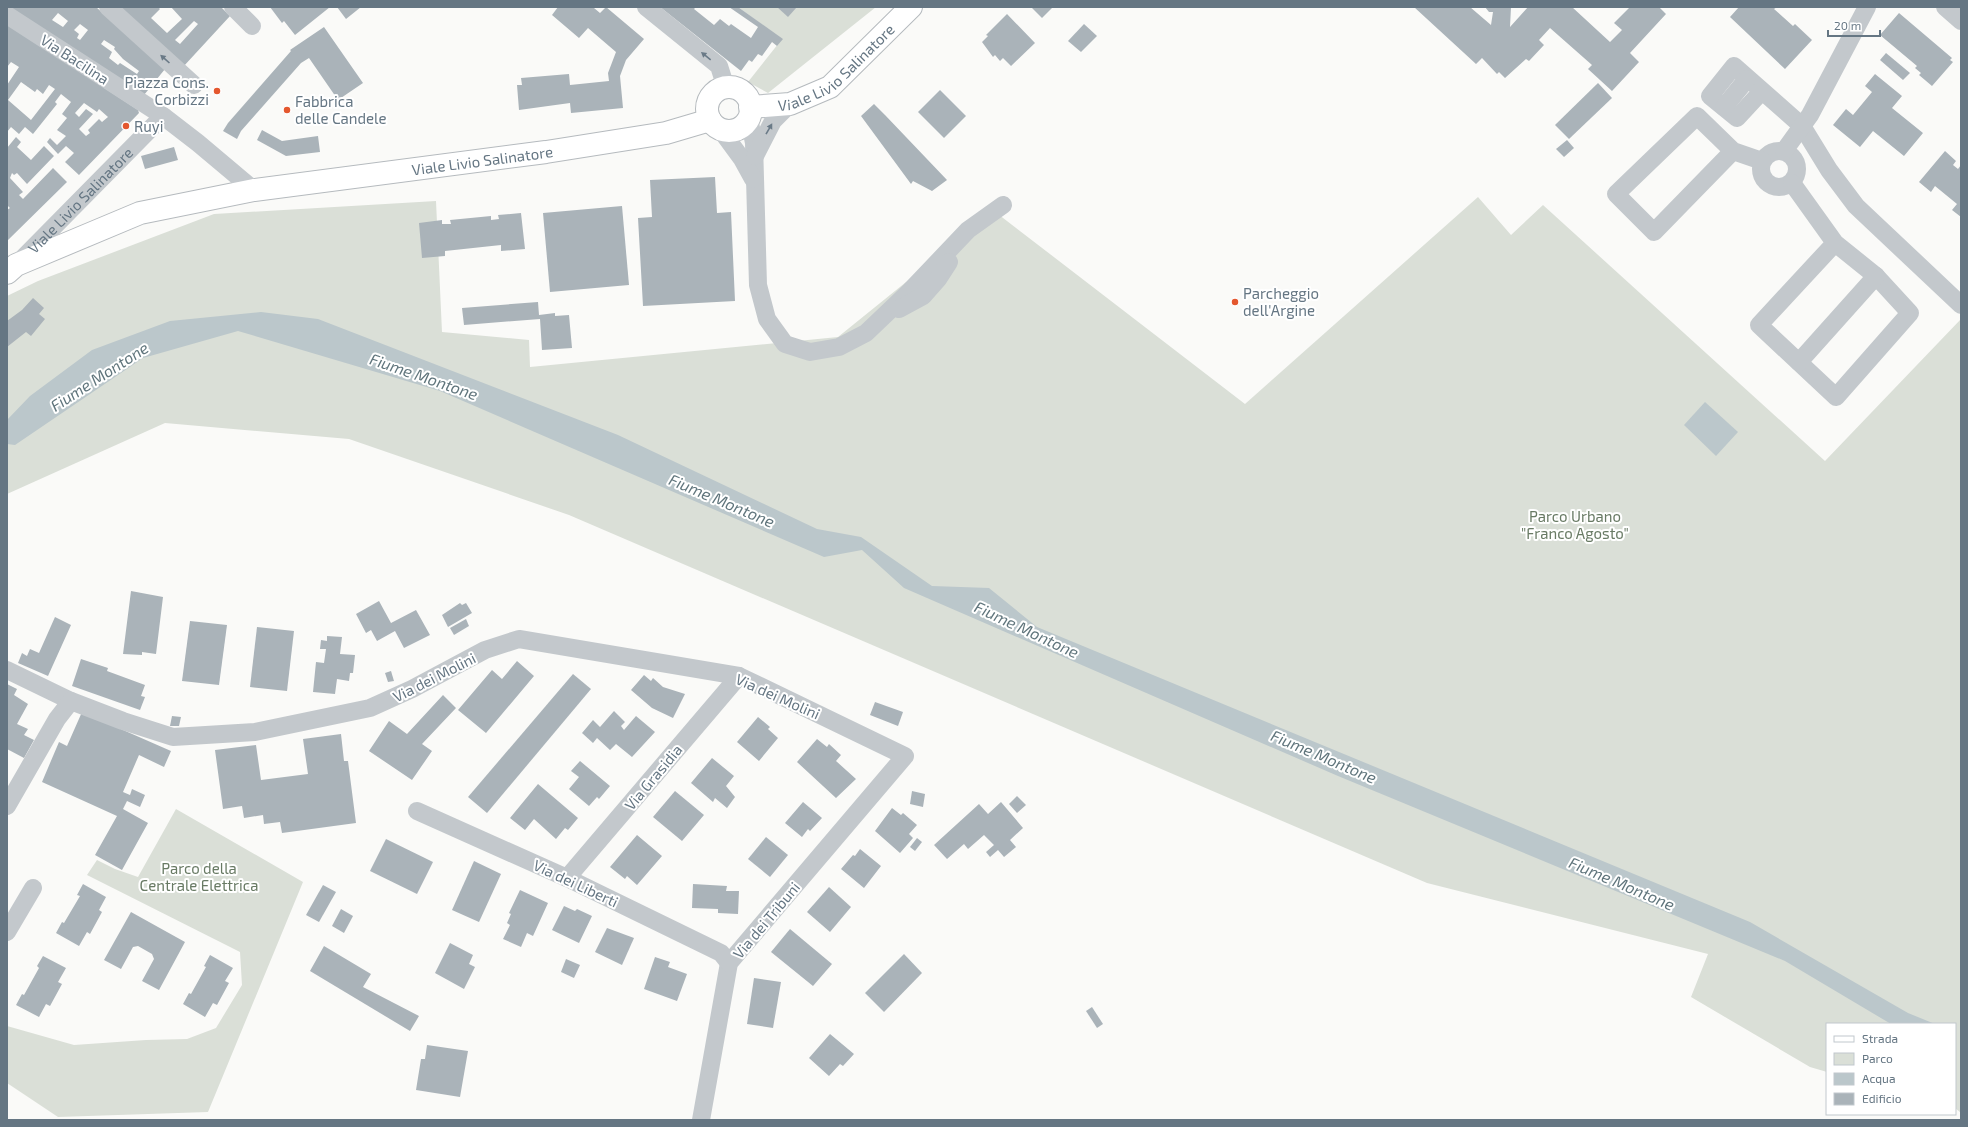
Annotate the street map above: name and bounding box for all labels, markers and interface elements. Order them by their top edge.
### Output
scale bar [1828,12,1880,38]
text: 20 m [1834,18,1861,32]
street label: Viale Livio Salinatore [777,20,898,114]
street label: Via Bacilina [37,30,113,88]
one-way arrow [701,51,712,60]
one-way arrow [160,54,171,63]
place label: Piazza Cons. Corbizzi [124,73,209,108]
marker: Piazza Cons. Corbizzi [212,86,222,96]
place label: Fabbrica delle Candele [295,92,387,127]
marker: Fabbrica delle Candele [282,105,292,115]
place label: Ruyi [134,117,163,135]
marker: Ruyi [121,121,131,131]
one-way arrow [765,123,772,135]
street label: Viale Livio Salinatore [411,142,554,178]
street label: Viale Livio Salinatore [24,143,136,257]
place label: Parcheggio dell'Argine [1243,284,1319,319]
marker: Parcheggio dell'Argine [1230,297,1240,307]
water label: Fiume Montone [46,337,152,415]
water label: Fiume Montone [368,349,481,403]
water label: Fiume Montone [666,469,778,531]
park label: Parco Urbano "Franco Agosto" [1521,507,1629,542]
water label: Fiume Montone [972,597,1083,662]
street label: Via dei Molini [390,648,478,706]
street label: Via dei Molini [733,669,823,723]
water label: Fiume Montone [1268,725,1380,787]
street label: Via Grasidia [620,741,686,813]
water label: Fiume Montone [1566,852,1678,914]
street label: Via dei Liberti [531,855,621,911]
park label: Parco della Centrale Elettrica [140,859,258,894]
street label: Via dei Tribuni [729,878,803,962]
legend [1826,1023,1956,1115]
text: Strada [1862,1031,1898,1045]
text: Parco [1862,1051,1893,1065]
text: Acqua [1862,1071,1896,1085]
text: Edificio [1862,1091,1902,1105]

